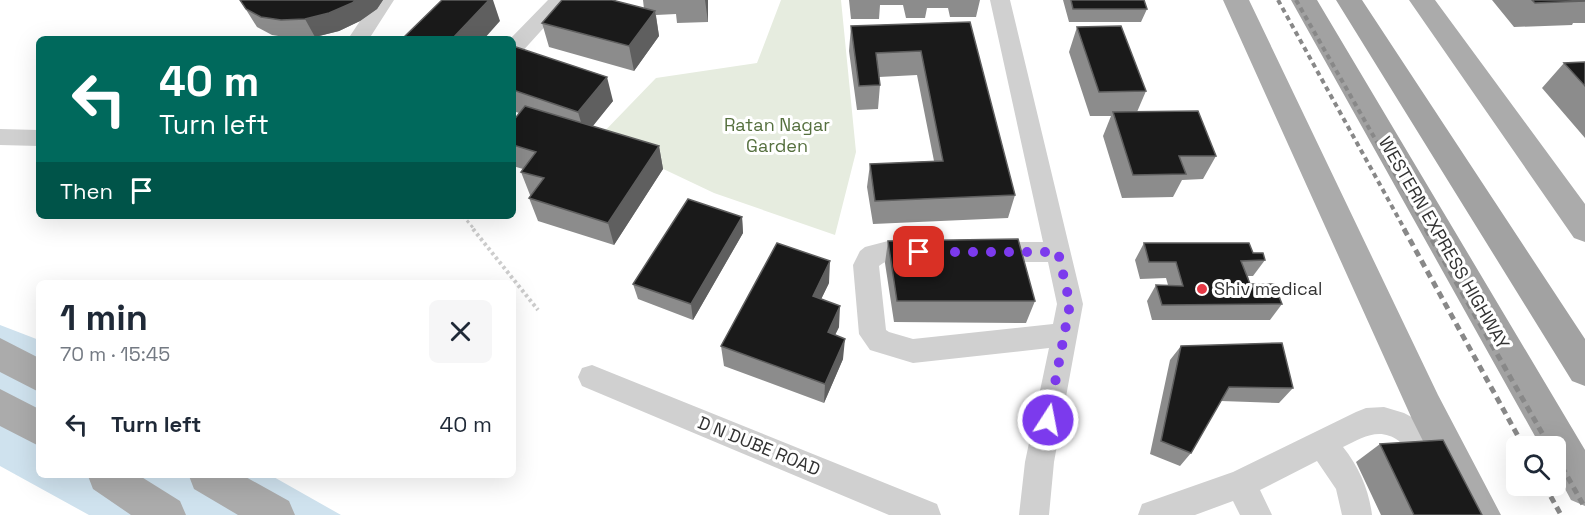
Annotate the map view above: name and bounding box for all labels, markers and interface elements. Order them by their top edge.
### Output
text: 40 m [159,55,259,108]
icon: left [60,60,138,138]
text: Turn left [159,107,269,142]
park label: Ratan Nagar Garden [724,113,830,157]
street label: WESTERN EXPRESS HIGHWAY [1374,132,1515,353]
icon: arrive [125,174,158,207]
text: Then [60,177,113,205]
pin [893,226,944,277]
icon: arrive [902,235,935,268]
place label: Shiv medical [1214,277,1322,300]
marker: Shiv medical [1195,282,1209,296]
text: 1 min [60,295,148,341]
button: close [429,300,492,363]
text: 70 m · 15:45 [60,341,170,367]
position arrow [1016,388,1080,452]
icon: left [60,408,93,441]
text: Turn left [111,410,201,438]
text: 40 m [440,410,492,438]
street label: D N DUBE ROAD [695,410,824,481]
map controls [1506,436,1566,496]
button: search [1506,436,1566,496]

